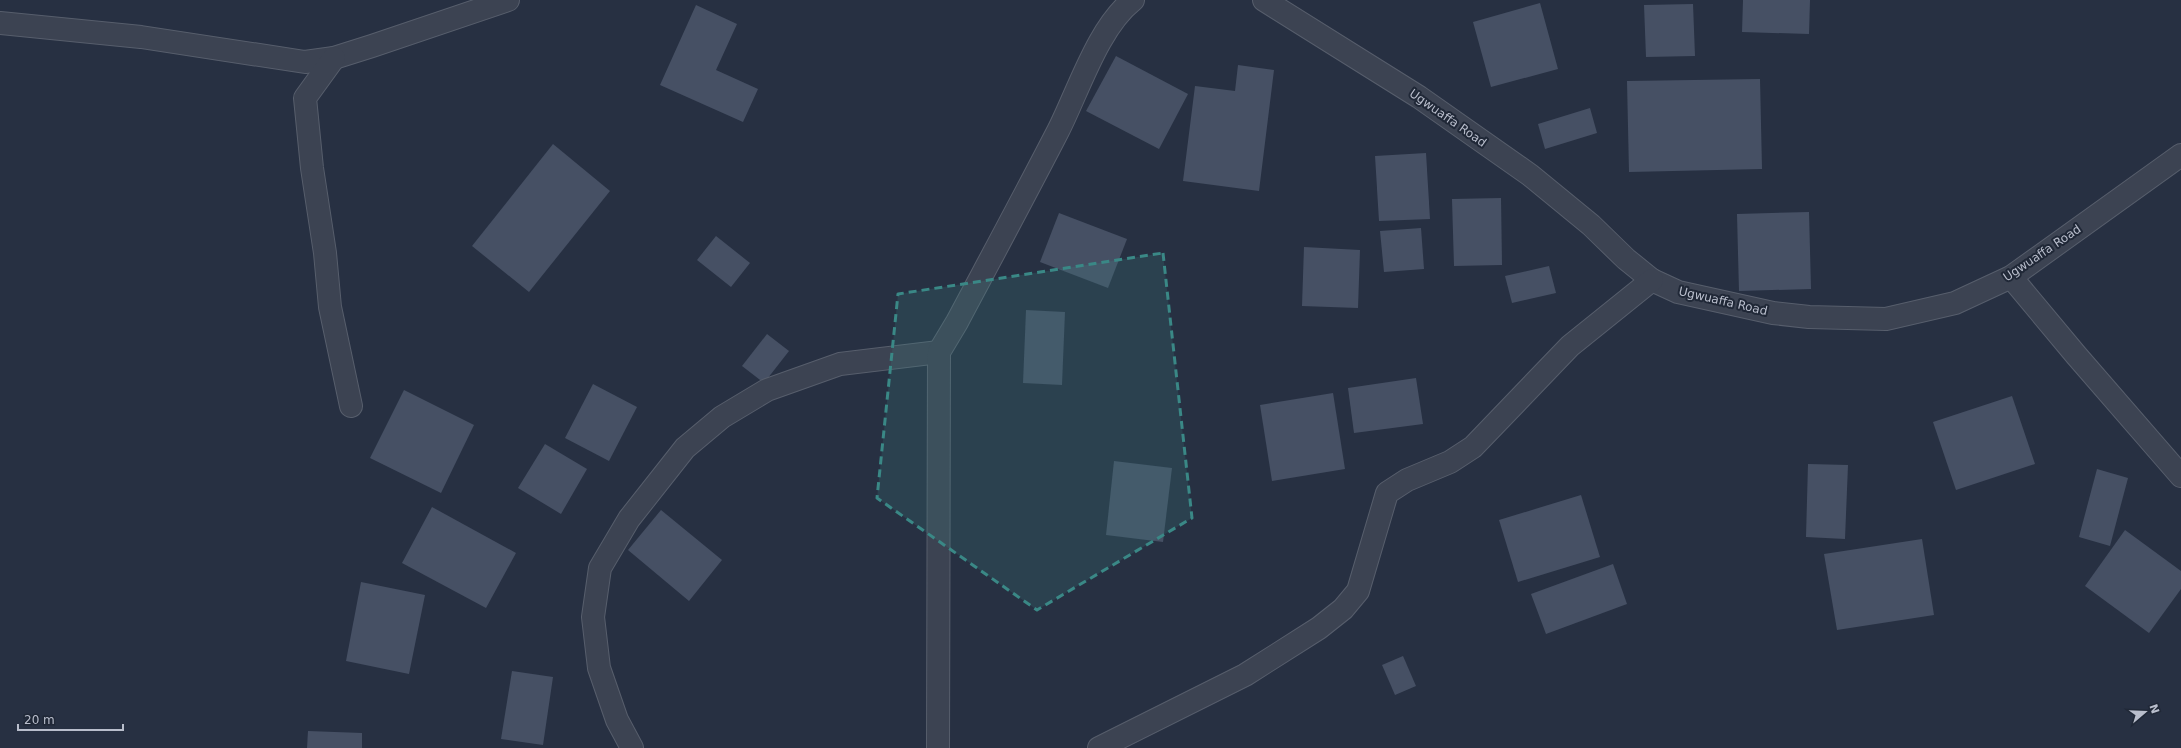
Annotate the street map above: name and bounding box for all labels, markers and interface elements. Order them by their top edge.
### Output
street label: Ugwuaffa Road [1407,86,1489,150]
street label: Ugwuaffa Road [2000,222,2084,284]
street label: Ugwuaffa Road [1677,284,1769,318]
north arrow [2125,692,2165,732]
text: N [2146,702,2162,715]
scale bar [18,706,123,732]
text: 20 m [24,713,55,727]

